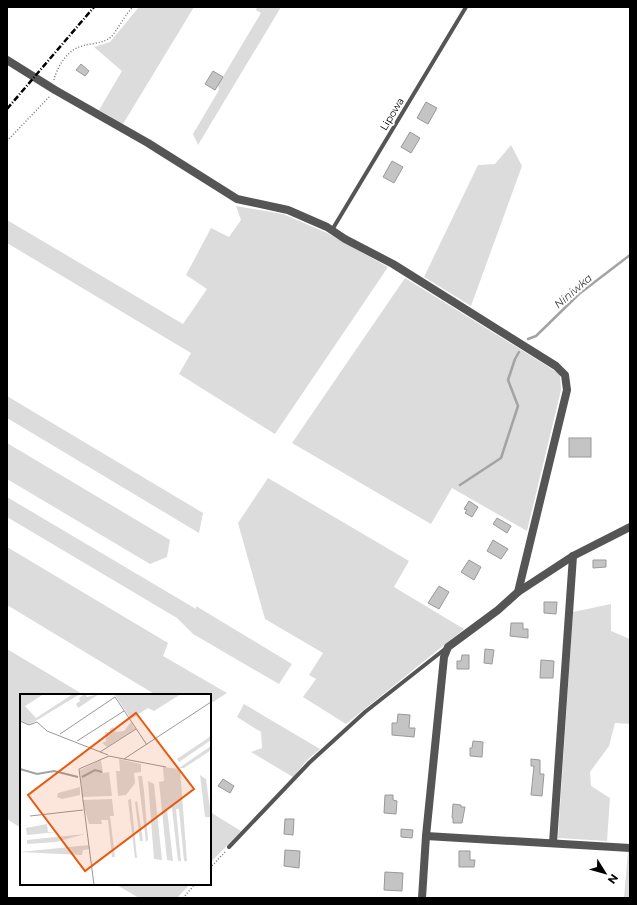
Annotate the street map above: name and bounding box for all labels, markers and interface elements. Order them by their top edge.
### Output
street label: Lipowa [377,95,407,133]
water label: Niniwka [551,271,595,311]
inset map [20,694,211,885]
north arrow [585,853,625,893]
text: N [605,871,621,887]

